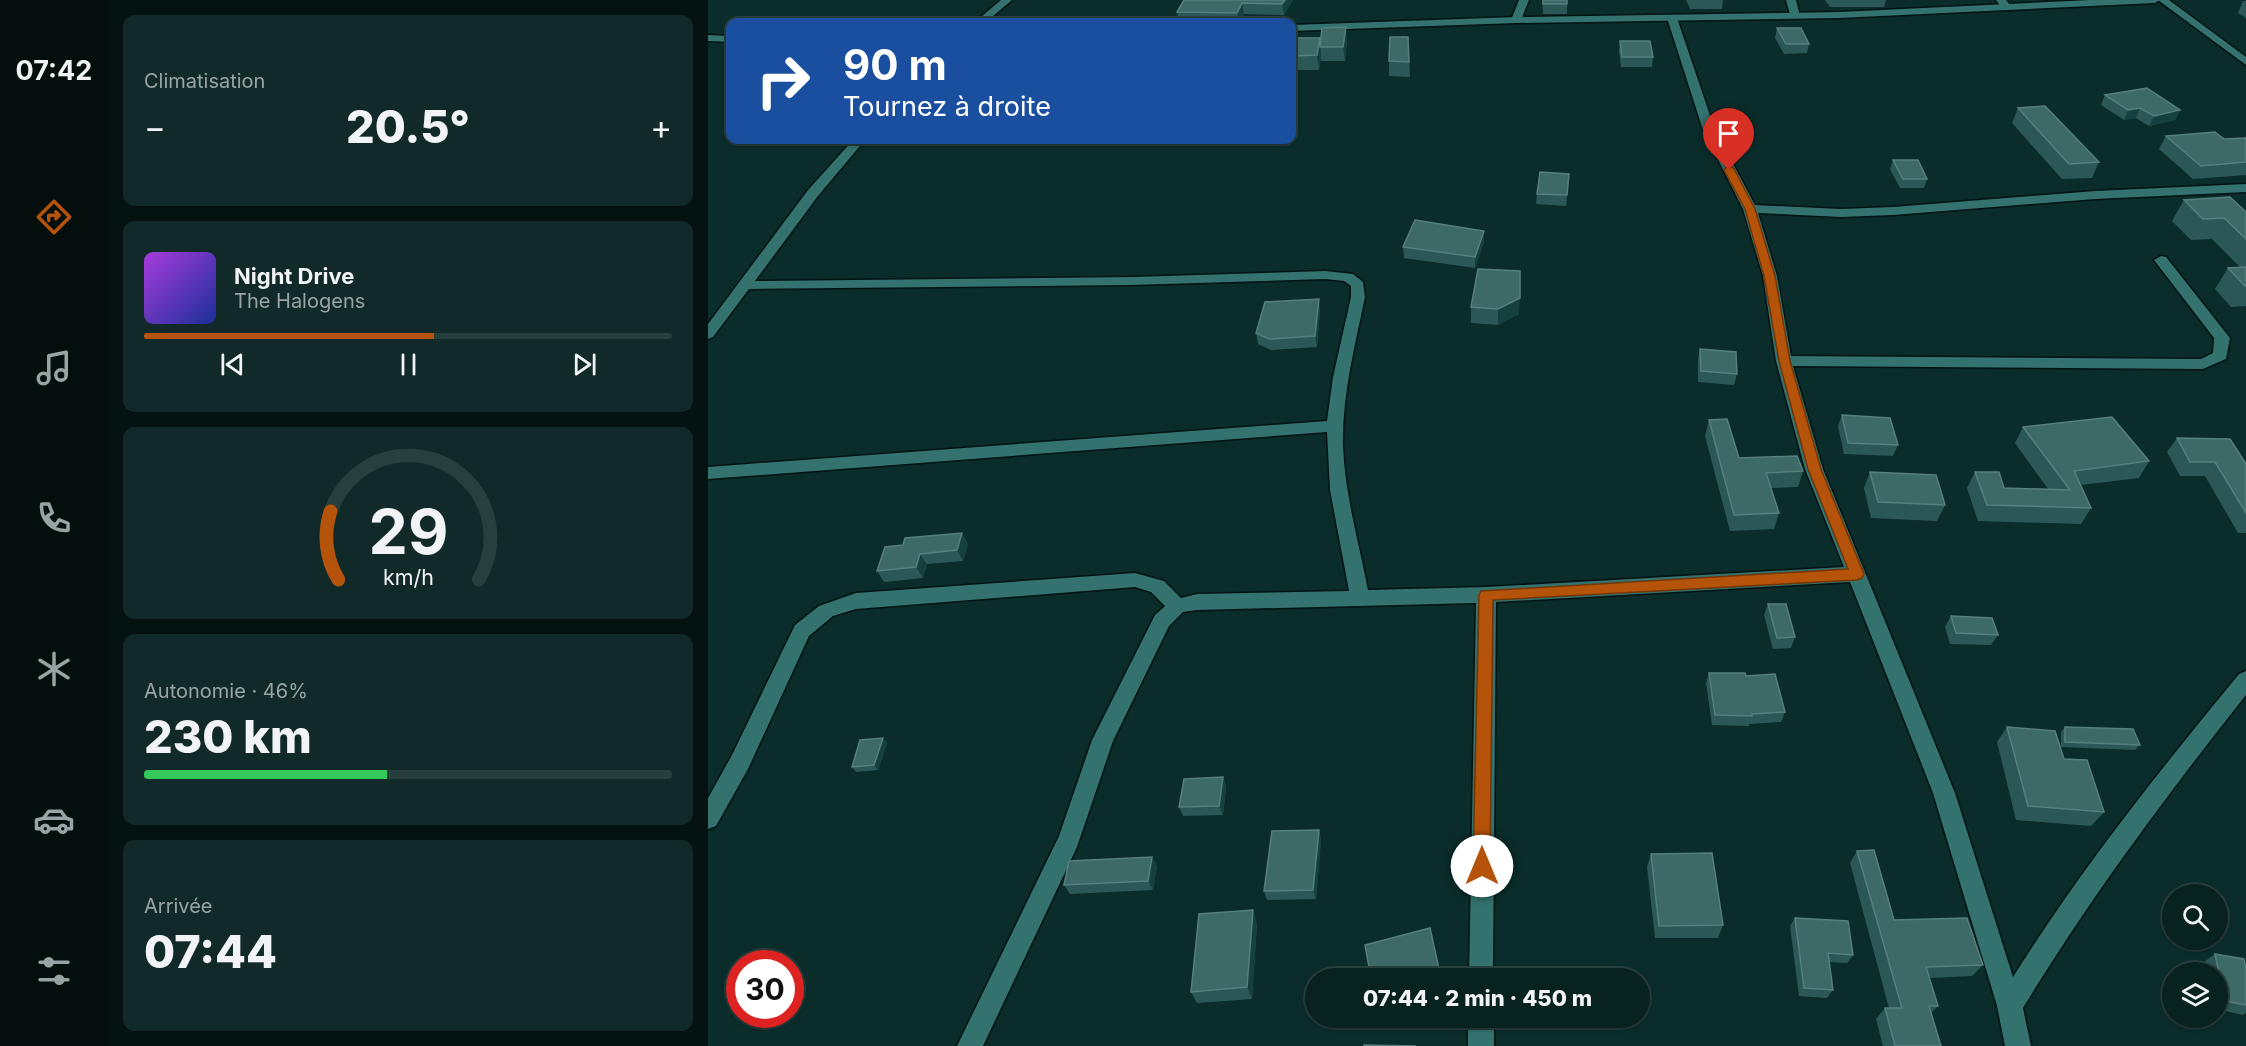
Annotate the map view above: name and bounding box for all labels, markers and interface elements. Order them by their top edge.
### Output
text: 90 m [843,39,947,90]
icon: right [744,42,822,120]
text: 07:42 [16,54,92,87]
text: Climatisation [144,69,265,93]
text: Tournez à droite [843,90,1051,123]
text: 20.5° [346,99,470,154]
text: − [144,107,166,147]
text: + [650,107,672,147]
pin [1703,108,1754,170]
icon: arrive [1712,117,1745,150]
icon: directions [33,196,75,238]
text: Night Drive [234,263,354,289]
text: The Halogens [234,289,365,313]
icon: music [33,347,75,389]
icon: previous [216,348,249,381]
icon: pause [392,348,425,381]
icon: next [568,348,601,381]
text: 29 [368,494,448,569]
icon: phone [33,497,75,539]
text: km/h [383,564,433,590]
icon: climate [33,648,75,690]
text: Autonomie · 46% [144,679,308,703]
text: 230 km [144,709,312,764]
icon: car [33,799,75,841]
position arrow [1450,834,1514,898]
map controls [2162,884,2228,1028]
button: search [2162,884,2228,950]
text: Arrivée [144,894,213,918]
text: 07:44 [144,924,277,979]
icon: filters [33,950,75,992]
speed limit sign: 30 [726,950,804,1028]
button: layers [2162,962,2228,1028]
text: 07:44 · 2 min · 450 m [1363,985,1592,1011]

